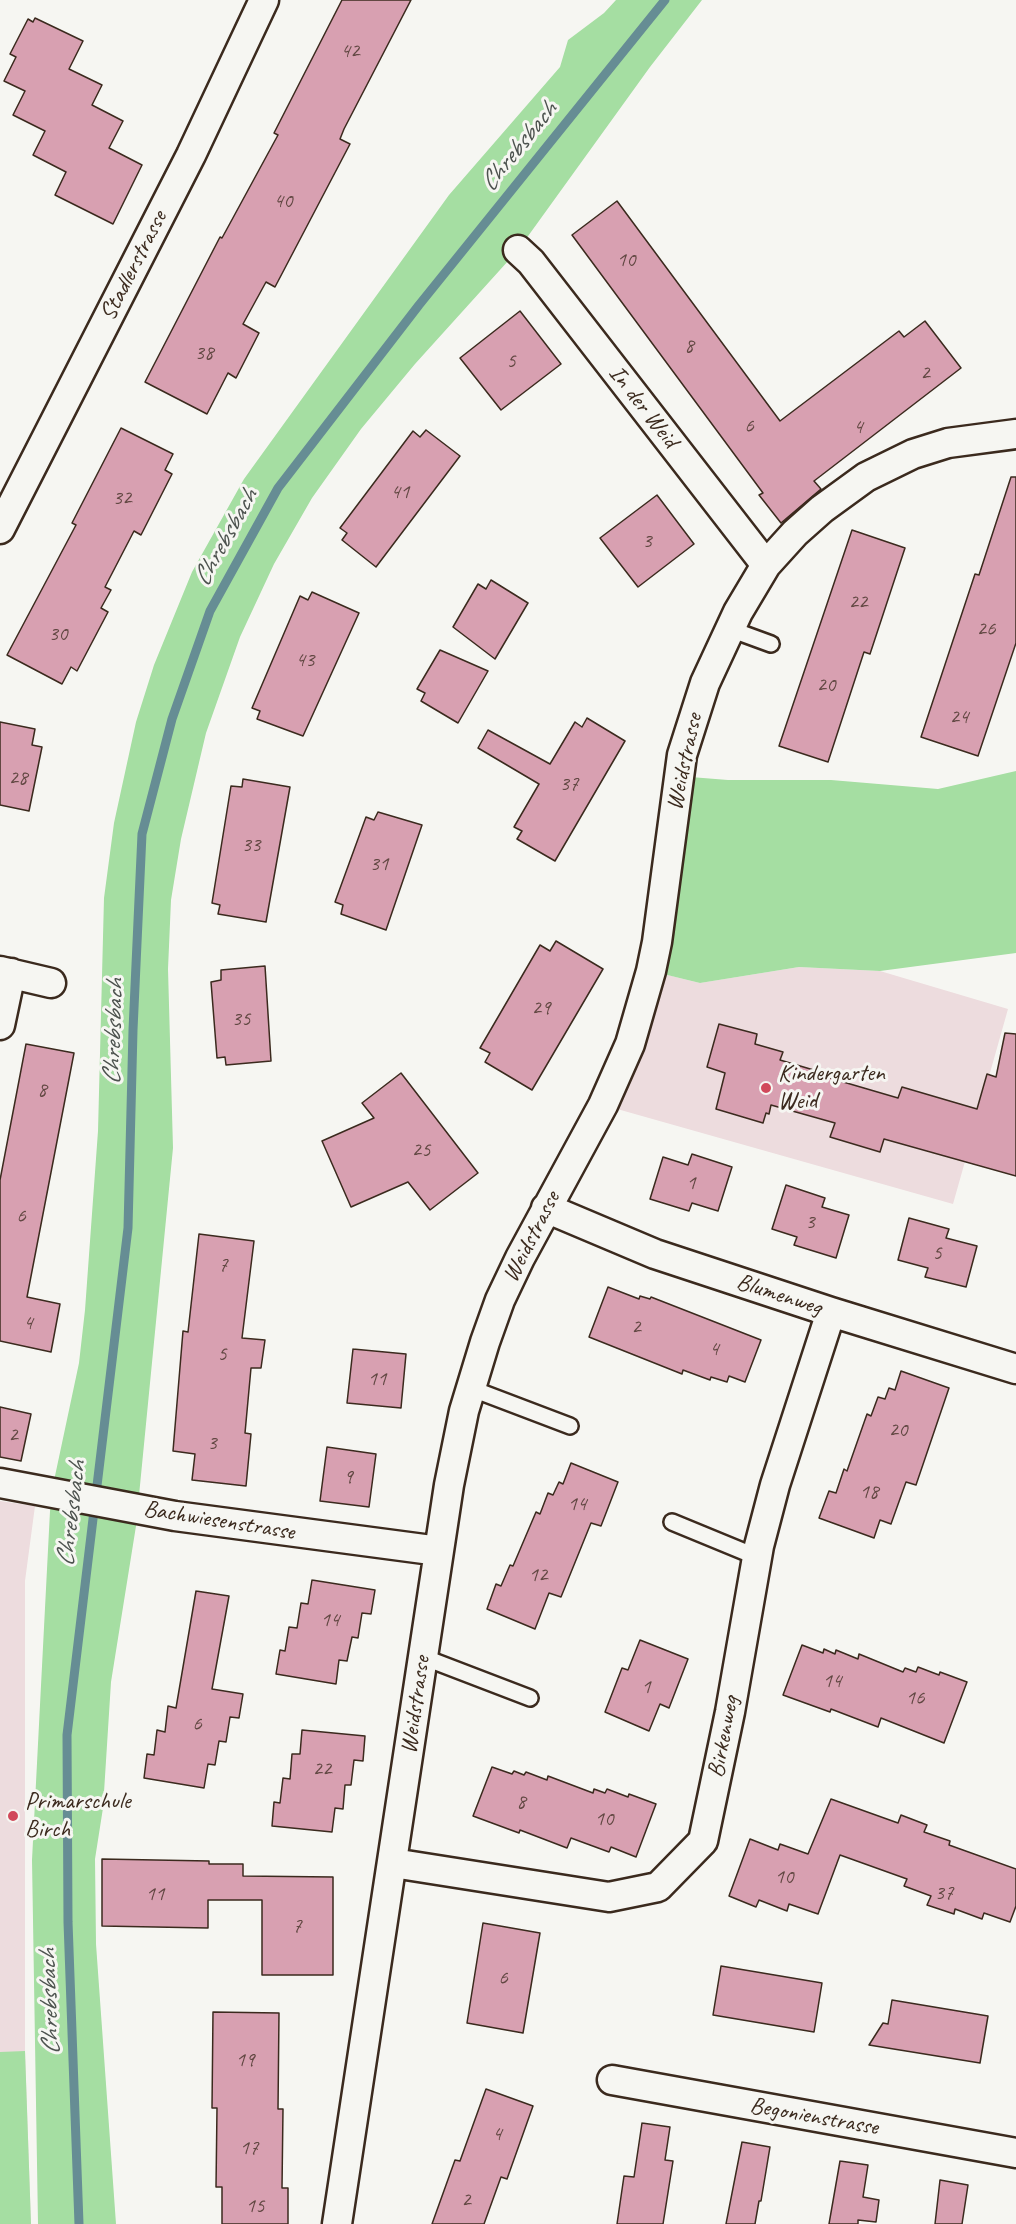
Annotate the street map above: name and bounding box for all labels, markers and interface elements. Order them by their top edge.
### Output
house number: 42 [341,38,359,64]
water label: Chrebsbach [474,96,564,198]
house number: 40 [274,188,292,214]
street label: Stadlerstrasse [94,206,174,326]
house number: 10 [617,247,635,273]
house number: 8 [684,333,694,359]
house number: 38 [195,340,213,366]
house number: 5 [506,348,516,374]
street label: In der Weid [602,360,684,454]
house number: 2 [920,360,930,386]
house number: 6 [744,413,754,439]
house number: 4 [853,414,863,440]
house number: 41 [391,479,409,505]
water label: Chrebsbach [187,484,265,592]
house number: 32 [113,485,131,511]
house number: 3 [642,528,652,554]
house number: 22 [849,589,867,615]
house number: 26 [977,616,995,642]
house number: 30 [49,621,67,647]
house number: 43 [296,647,314,673]
house number: 20 [817,672,835,698]
house number: 24 [950,704,968,730]
street label: Weidstrasse [661,711,709,813]
house number: 28 [9,765,27,791]
house number: 37 [560,771,578,797]
house number: 33 [242,832,260,858]
house number: 31 [370,851,388,877]
water label: Chrebsbach [97,979,131,1085]
house number: 29 [532,995,550,1021]
house number: 35 [232,1006,250,1032]
place label: Kindergarten Weid [778,1060,885,1116]
house number: 8 [37,1077,47,1103]
marker: Kindergarten Weid [759,1081,773,1095]
house number: 25 [412,1137,430,1163]
house number: 1 [686,1170,696,1196]
street label: Weidstrasse [497,1187,567,1287]
house number: 6 [16,1203,26,1229]
house number: 3 [805,1209,815,1235]
house number: 5 [932,1240,942,1266]
house number: 7 [218,1252,228,1278]
street label: Blumenweg [733,1268,825,1322]
house number: 4 [23,1310,33,1336]
house number: 2 [631,1314,641,1340]
house number: 4 [709,1336,719,1362]
house number: 5 [217,1341,227,1367]
house number: 11 [368,1366,386,1392]
house number: 20 [889,1417,907,1443]
house number: 2 [8,1422,18,1448]
house number: 3 [207,1430,217,1456]
water label: Chrebsbach [50,1460,94,1568]
house number: 9 [343,1464,353,1490]
house number: 18 [860,1479,878,1505]
house number: 14 [568,1491,586,1517]
street label: Bachwiesenstrasse [141,1495,297,1547]
house number: 12 [529,1562,547,1588]
house number: 14 [321,1607,339,1633]
street label: Weidstrasse [395,1654,437,1756]
house number: 14 [823,1668,841,1694]
house number: 1 [641,1674,651,1700]
house number: 16 [906,1685,924,1711]
street label: Birkenweg [702,1694,746,1780]
house number: 6 [192,1711,202,1737]
house number: 22 [313,1756,331,1782]
place label: Primarschule Birch [25,1788,131,1844]
house number: 8 [516,1789,526,1815]
house number: 10 [595,1806,613,1832]
marker: Primarschule Birch [6,1809,20,1823]
house number: 10 [775,1864,793,1890]
house number: 37 [935,1880,953,1906]
house number: 11 [146,1881,164,1907]
house number: 7 [292,1913,302,1939]
water label: Chrebsbach [33,1949,67,2055]
house number: 6 [498,1965,508,1991]
house number: 19 [236,2047,254,2073]
street label: Begonienstrasse [748,2092,880,2142]
house number: 4 [492,2121,502,2147]
house number: 17 [240,2135,258,2161]
house number: 2 [461,2187,471,2213]
house number: 15 [246,2193,264,2219]

